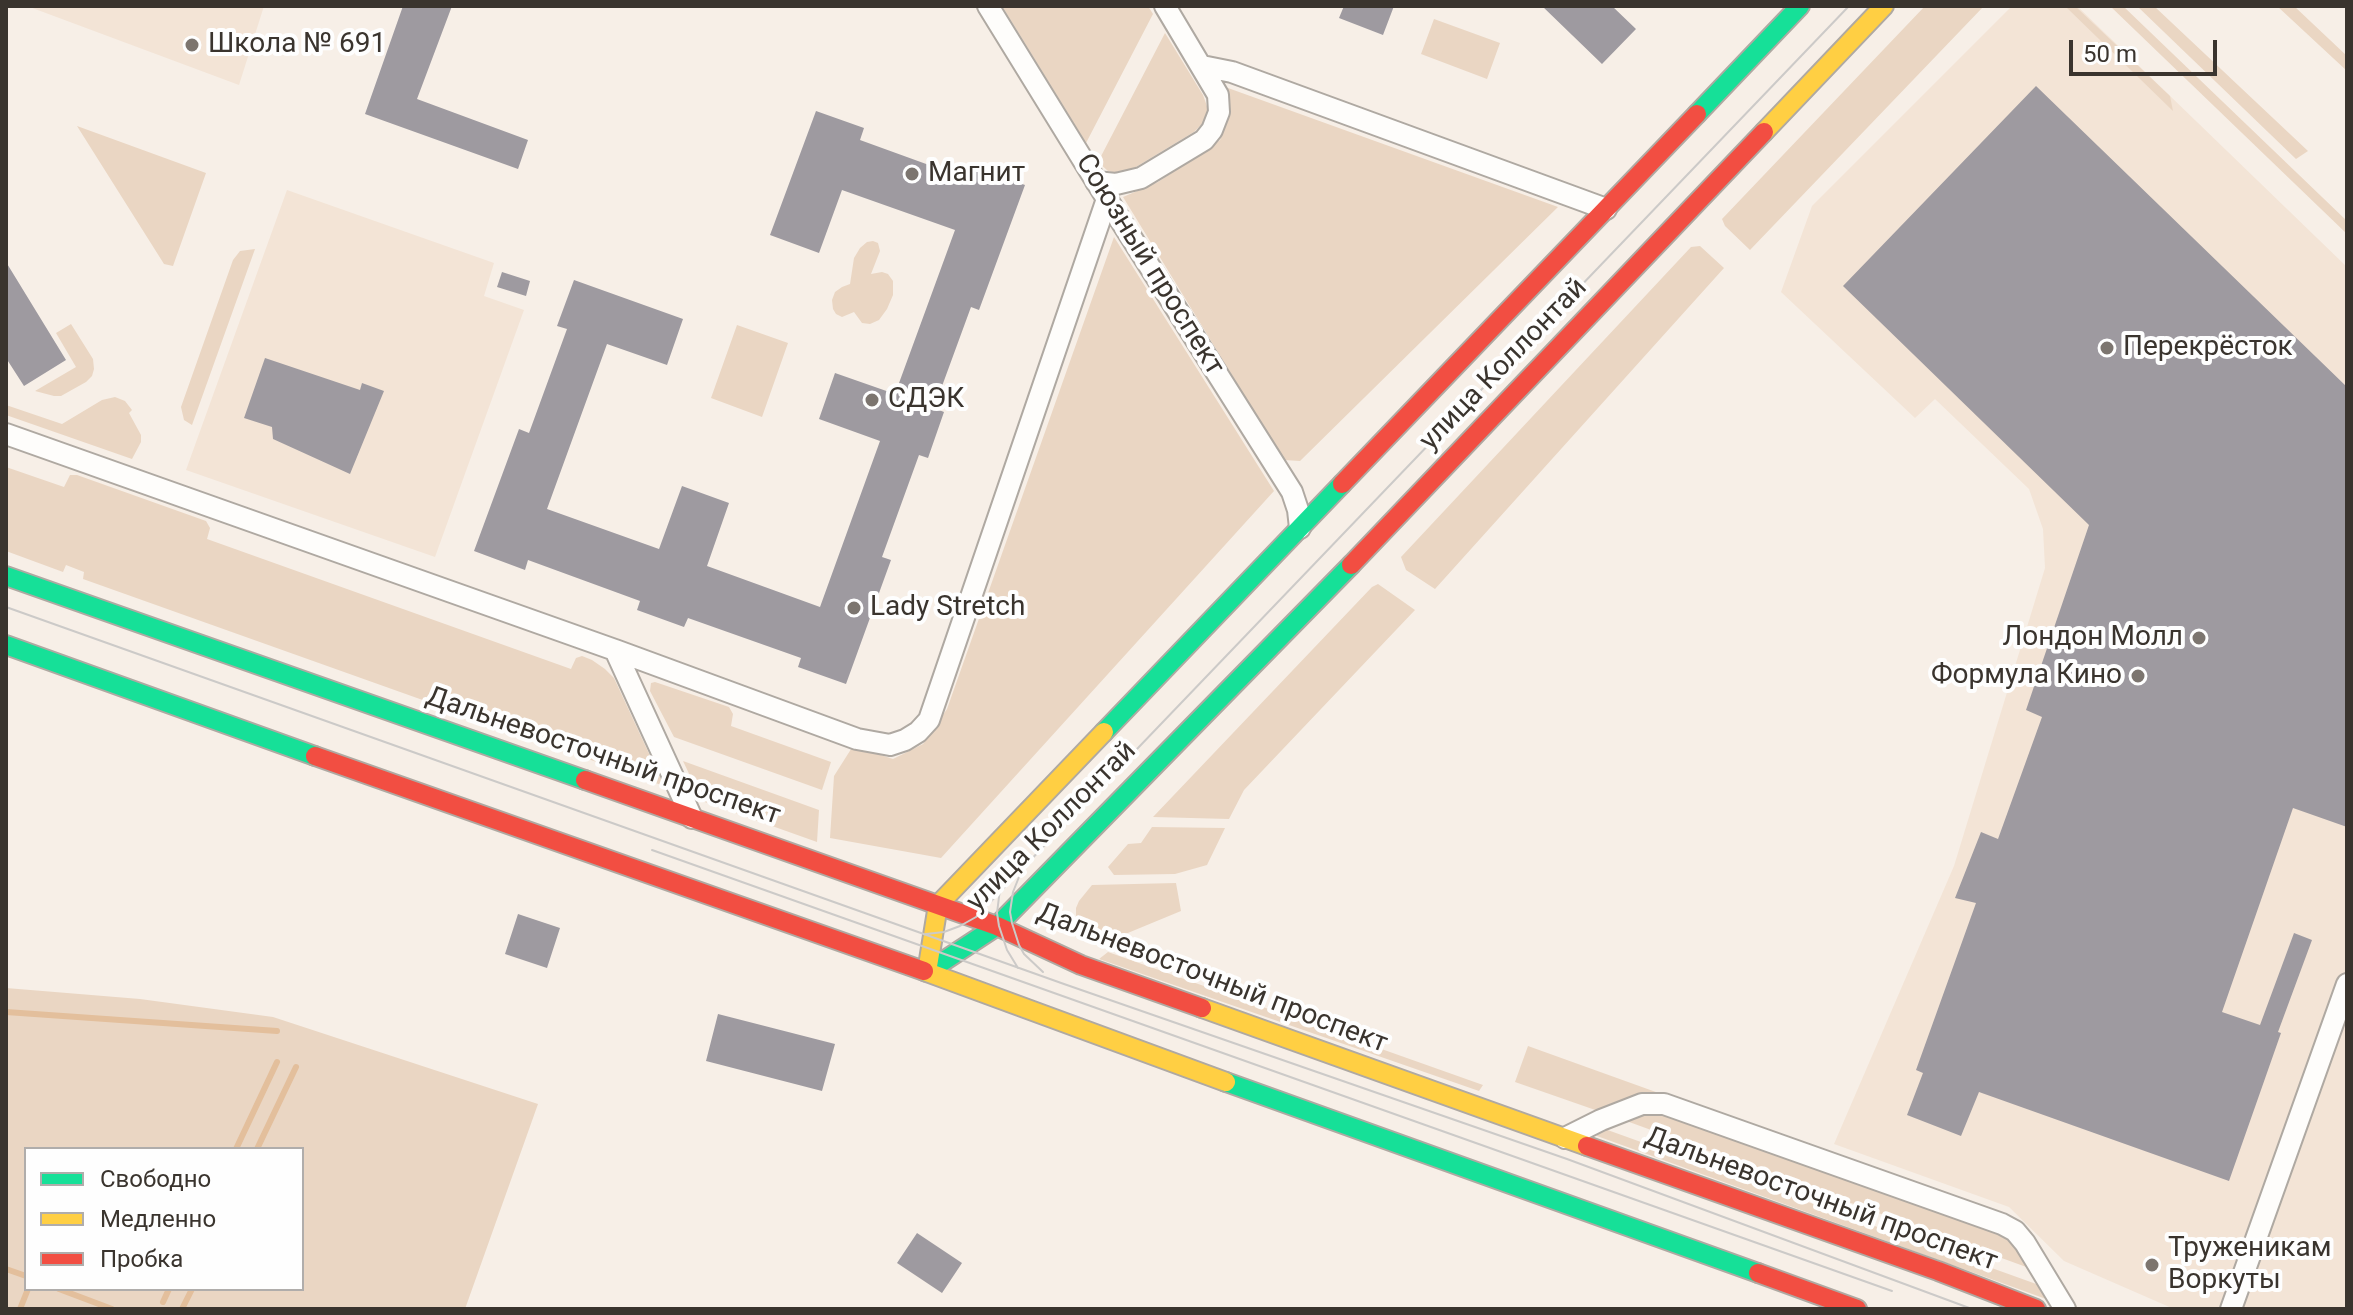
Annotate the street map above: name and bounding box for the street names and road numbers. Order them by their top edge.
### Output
street label: Союзный проспект [1067,148,1231,382]
street label: улица Коллонтай [1413,272,1595,458]
street label: Дальневосточный проспект [421,680,785,834]
street label: улица Коллонтай [960,735,1144,919]
street label: Дальневосточный проспект [1032,897,1392,1061]
street label: Дальневосточный проспект [1640,1121,2002,1279]

